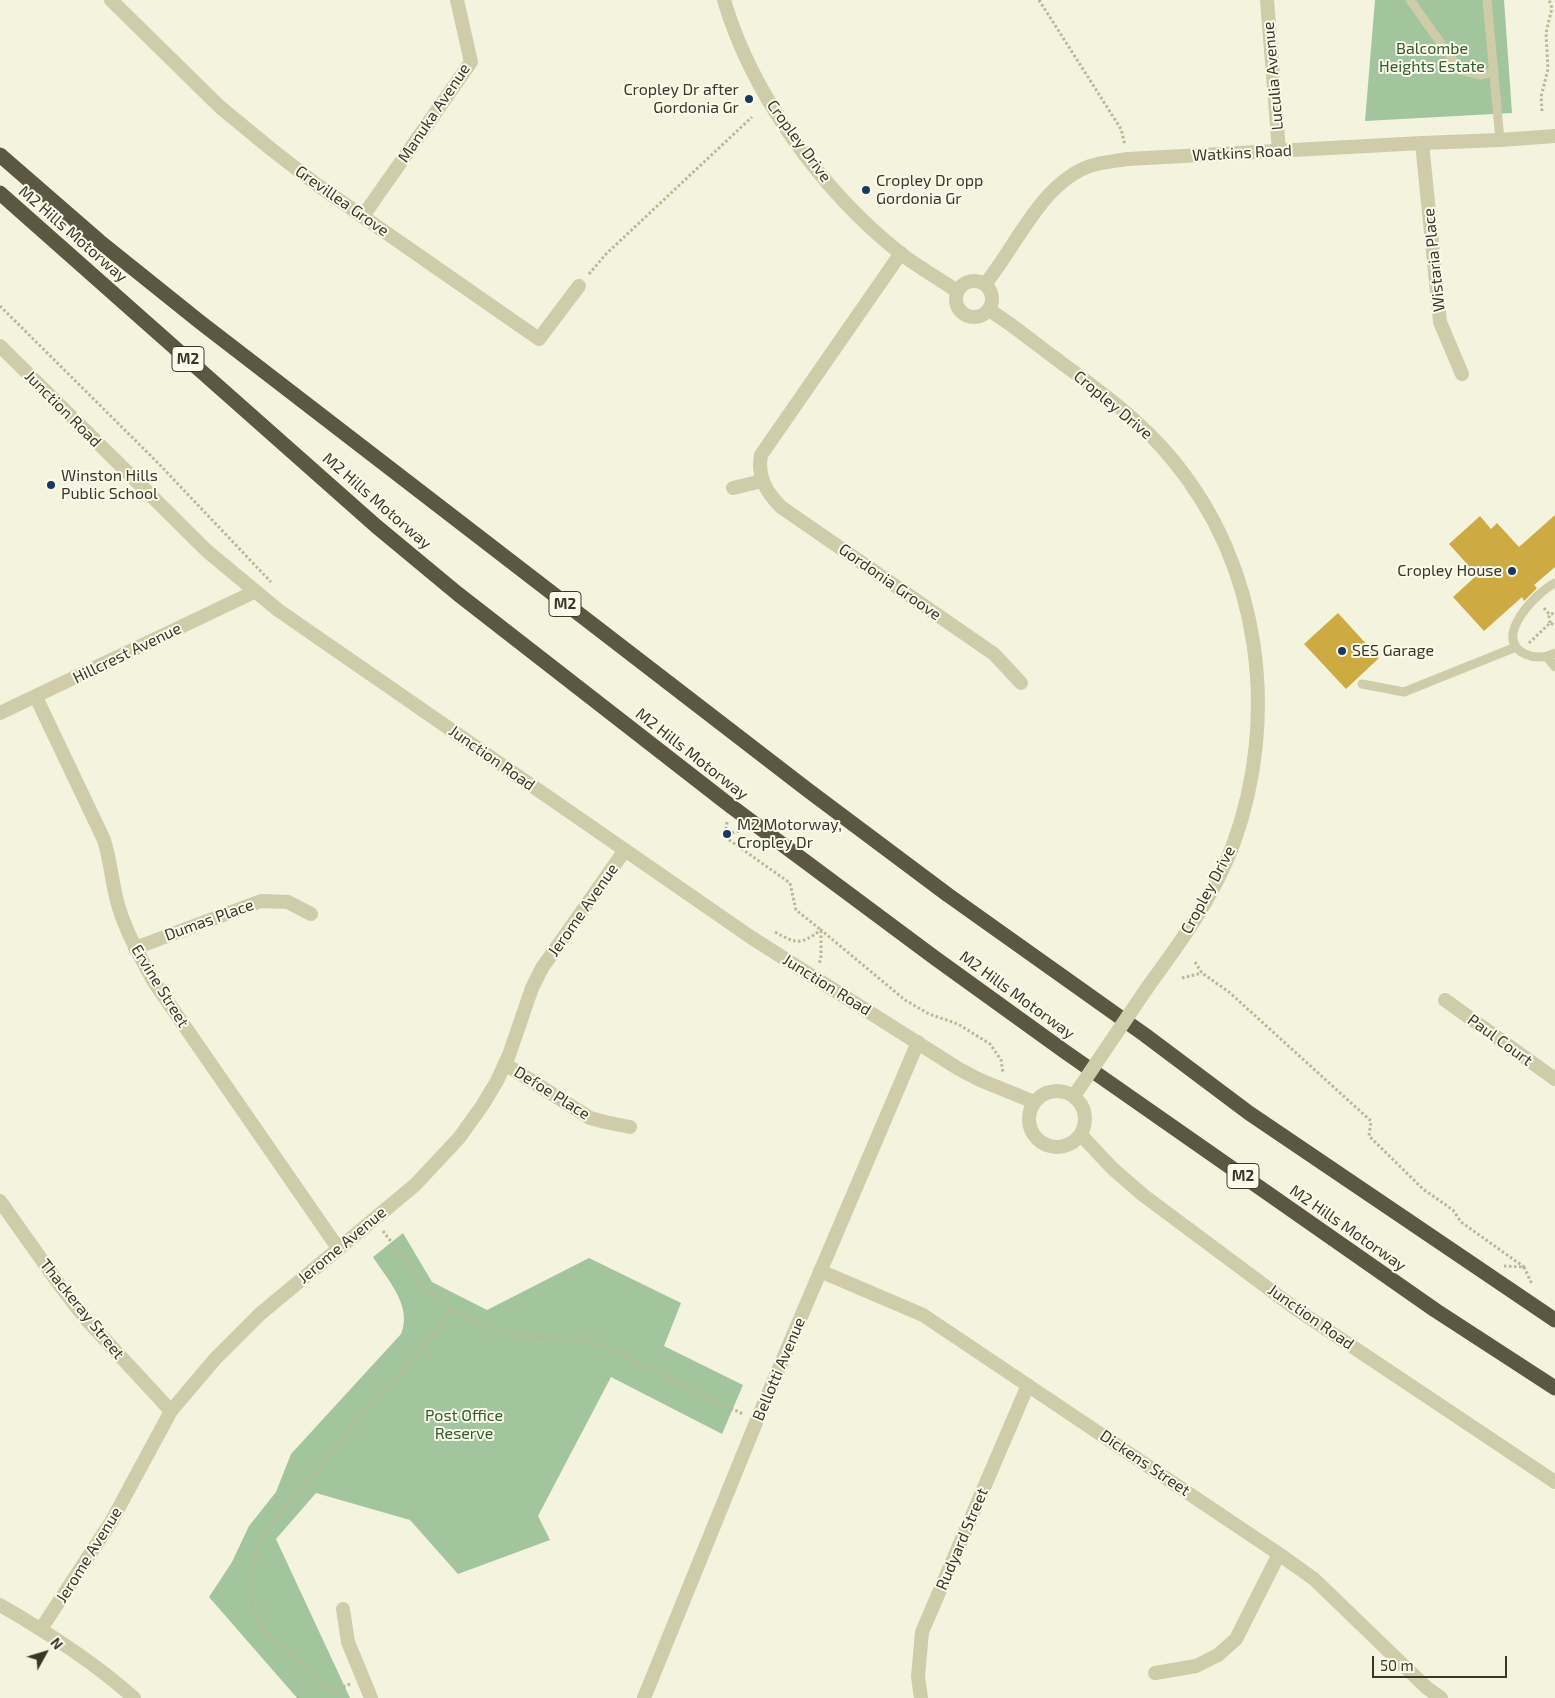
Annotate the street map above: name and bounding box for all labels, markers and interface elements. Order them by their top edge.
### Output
street label: Luculia Avenue [1259,21,1287,131]
park label: Balcombe Heights Estate [1379,39,1485,77]
street label: Manuka Avenue [394,60,474,166]
place label: Cropley Dr after Gordonia Gr [623,80,739,118]
marker: Cropley Dr after Gordonia Gr [743,93,755,105]
street label: Cropley Drive [763,96,835,186]
street label: Watkins Road [1192,141,1292,165]
street label: Grevillea Grove [291,162,393,240]
place label: Cropley Dr opp Gordonia Gr [876,171,983,209]
street label: M2 Hills Motorway [15,182,131,286]
marker: Cropley Dr opp Gordonia Gr [860,184,872,196]
street label: Wistaria Place [1419,207,1449,313]
road number: M2 [172,346,204,372]
street label: Cropley Drive [1070,366,1156,444]
street label: Junction Road [21,367,105,451]
street label: M2 Hills Motorway [319,449,435,553]
place label: Winston Hills Public School [61,466,158,504]
marker: Winston Hills Public School [45,479,57,491]
street label: Gordonia Groove [835,540,945,624]
place label: Cropley House [1397,561,1502,581]
marker: Cropley House [1506,565,1518,577]
road number: M2 [549,592,581,616]
street label: Hillcrest Avenue [70,618,184,688]
place label: SES Garage [1352,641,1434,661]
marker: SES Garage [1336,645,1348,657]
street label: M2 Hills Motorway [632,704,752,804]
street label: Junction Road [445,721,539,795]
place label: M2 Motorway, Cropley Dr [737,815,842,853]
marker: M2 Motorway, Cropley Dr [721,828,733,840]
street label: Cropley Drive [1177,843,1239,937]
street label: Jerome Avenue [544,860,622,960]
street label: Dumas Place [162,895,256,945]
street label: Ervine Street [127,941,193,1031]
street label: M2 Hills Motorway [956,947,1078,1043]
street label: Junction Road [779,950,875,1020]
street label: Paul Court [1464,1010,1536,1070]
street label: Defoe Place [511,1062,593,1124]
road number: M2 [1227,1164,1259,1188]
street label: M2 Hills Motorway [1286,1181,1410,1275]
street label: Jerome Avenue [294,1203,390,1287]
street label: Thackeray Street [36,1255,128,1363]
street label: Junction Road [1264,1280,1358,1354]
street label: Bellotti Avenue [749,1314,809,1424]
park label: Post Office Reserve [425,1406,503,1444]
street label: Dickens Street [1096,1426,1194,1500]
street label: Rudyard Street [932,1485,992,1593]
street label: Jerome Avenue [52,1504,126,1606]
north arrow [20,1628,70,1678]
text: N [47,1634,67,1653]
scale bar [1375,1646,1510,1678]
text: 50 m [1380,1656,1414,1674]

